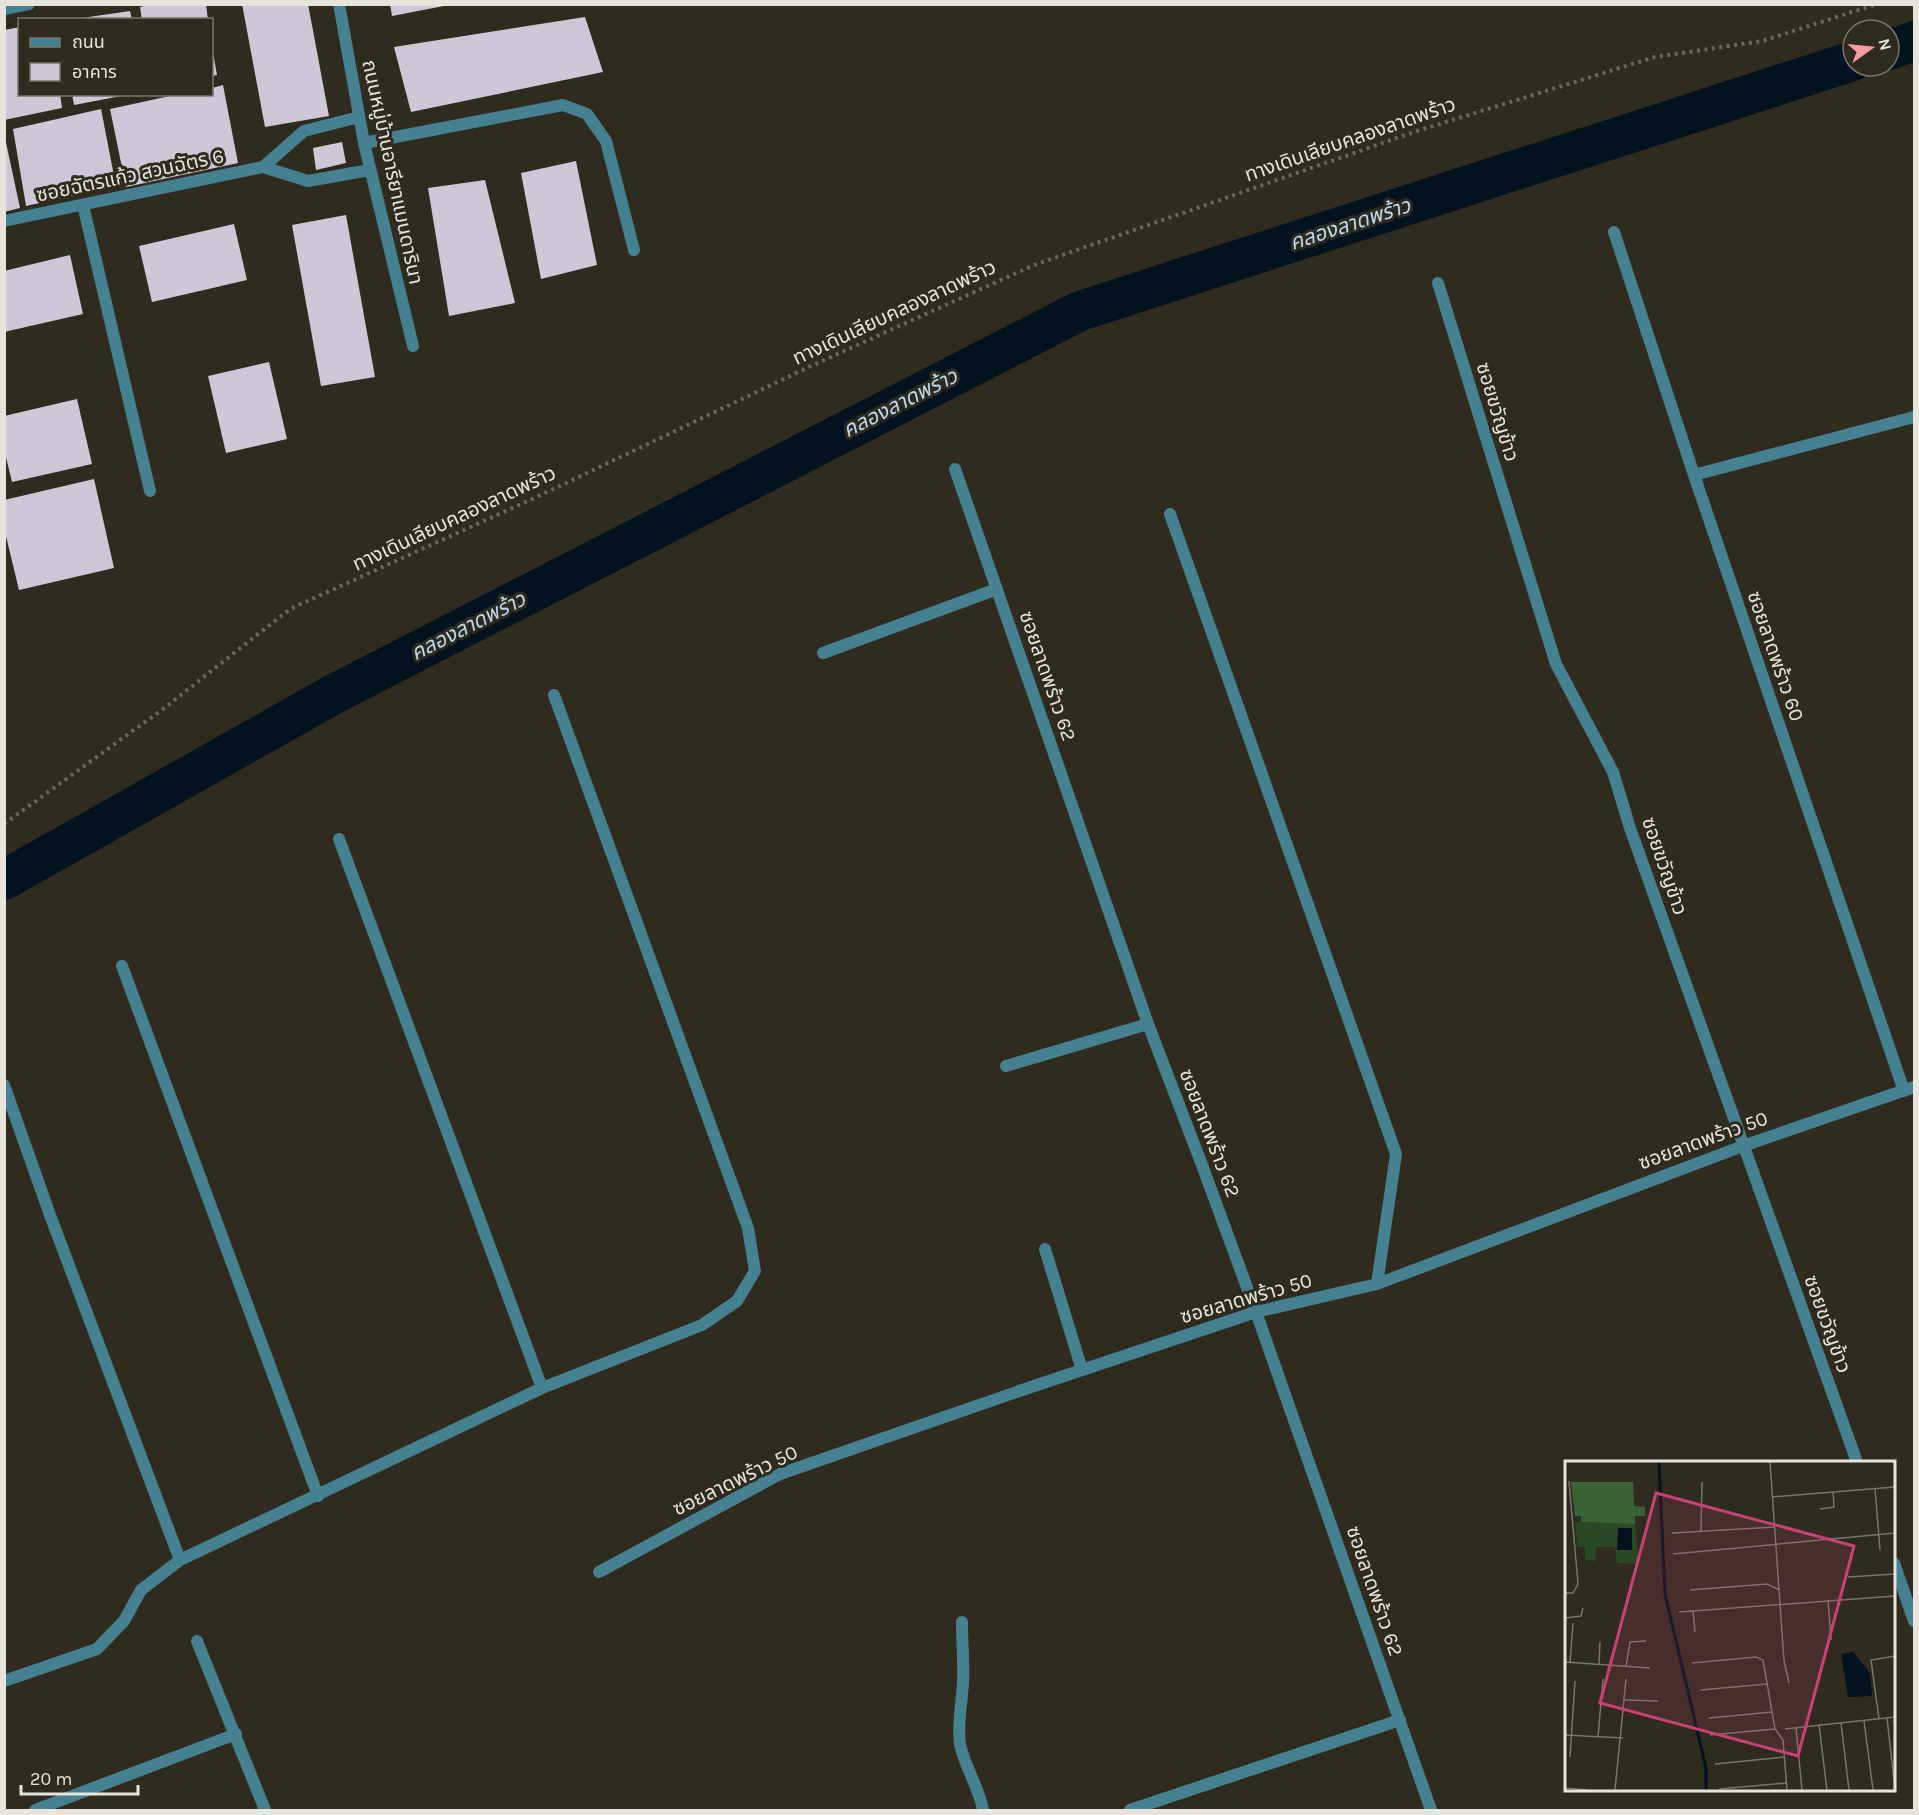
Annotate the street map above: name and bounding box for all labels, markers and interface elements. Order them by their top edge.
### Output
legend [18,18,213,96]
north arrow [1841,18,1901,78]
text: ถนน [72,31,105,53]
text: N [1874,36,1896,52]
street label: ถนนหมู่บ้านอารียาแมนดารินา [356,58,428,287]
text: อาคาร [72,61,117,83]
street label: ทางเดินเลียบคลองลาดพร้าว [1242,92,1459,186]
street label: ซอยฉัตรแก้ว สวนฉัตร 6 [34,144,226,207]
water label: คลองลาดพร้าว [1287,193,1414,255]
street label: ทางเดินเลียบคลองลาดพร้าว [789,255,1000,370]
street label: ซอยขวัญข้าว [1472,360,1523,464]
water label: คลองลาดพร้าว [839,364,962,442]
street label: ทางเดินเลียบคลองลาดพร้าว [349,461,560,576]
water label: คลองลาดพร้าว [407,587,530,665]
street label: ซอยลาดพร้าว 60 [1743,588,1809,724]
street label: ซอยลาดพร้าว 62 [1015,608,1080,744]
street label: ซอยขวัญข้าว [1637,814,1692,918]
street label: ซอยลาดพร้าว 62 [1174,1066,1245,1201]
street label: ซอยลาดพร้าว 50 [1635,1106,1771,1175]
street label: ซอยลาดพร้าว 50 [1178,1269,1315,1328]
street label: ซอยขวัญข้าว [1799,1272,1856,1376]
street label: ซอยลาดพร้าว 50 [669,1440,801,1521]
inset map [1565,1461,1895,1791]
street label: ซอยลาดพร้าว 62 [1342,1523,1407,1659]
scale bar [21,1758,138,1796]
text: 20 m [30,1768,72,1790]

